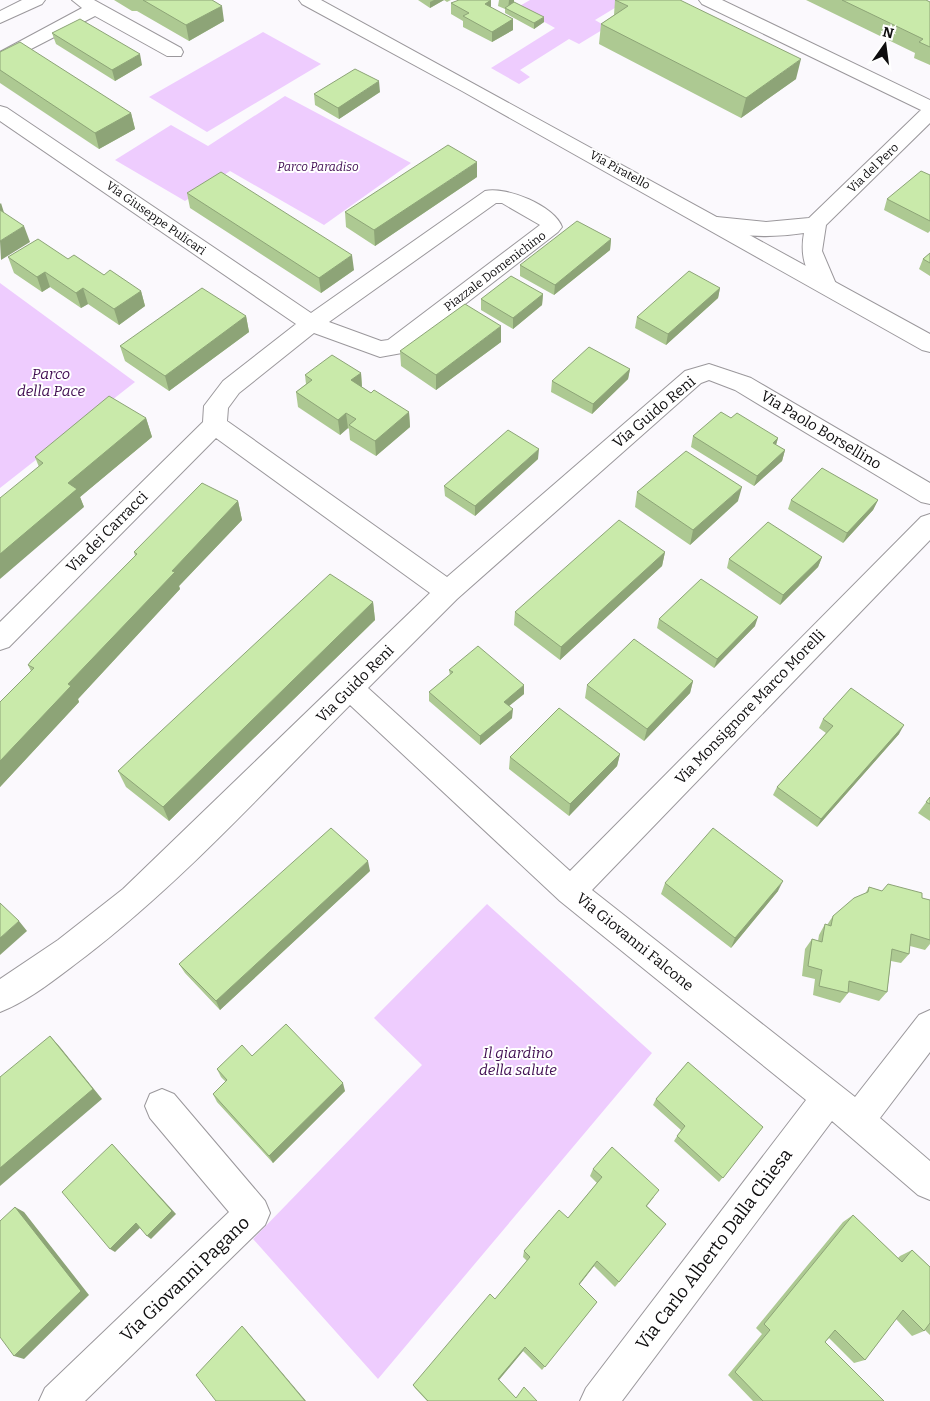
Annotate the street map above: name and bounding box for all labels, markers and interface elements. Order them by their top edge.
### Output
north arrow [860,20,910,70]
text: N [881,23,896,42]
street label: Via del Pero [845,140,901,196]
street label: Via Piratello [587,148,653,192]
park label: Parco Paradiso [277,160,359,174]
street label: Via Giuseppe Pulicari [104,178,209,258]
street label: Piazzale Domenichino [441,228,549,314]
park label: Parco della Pace [17,365,85,400]
street label: Via Guido Reni [609,372,699,452]
street label: Via Paolo Borsellino [757,387,885,473]
street label: Via dei Carracci [63,487,152,576]
street label: Via Monsignore Marco Morelli [671,626,829,788]
street label: Via Guido Reni [313,641,398,726]
street label: Via Giovanni Falcone [573,889,697,995]
park label: Il giardino della salute [479,1044,557,1079]
street label: Via Carlo Alberto Dalla Chiesa [631,1144,797,1354]
street label: Via Giovanni Pagano [116,1212,254,1346]

